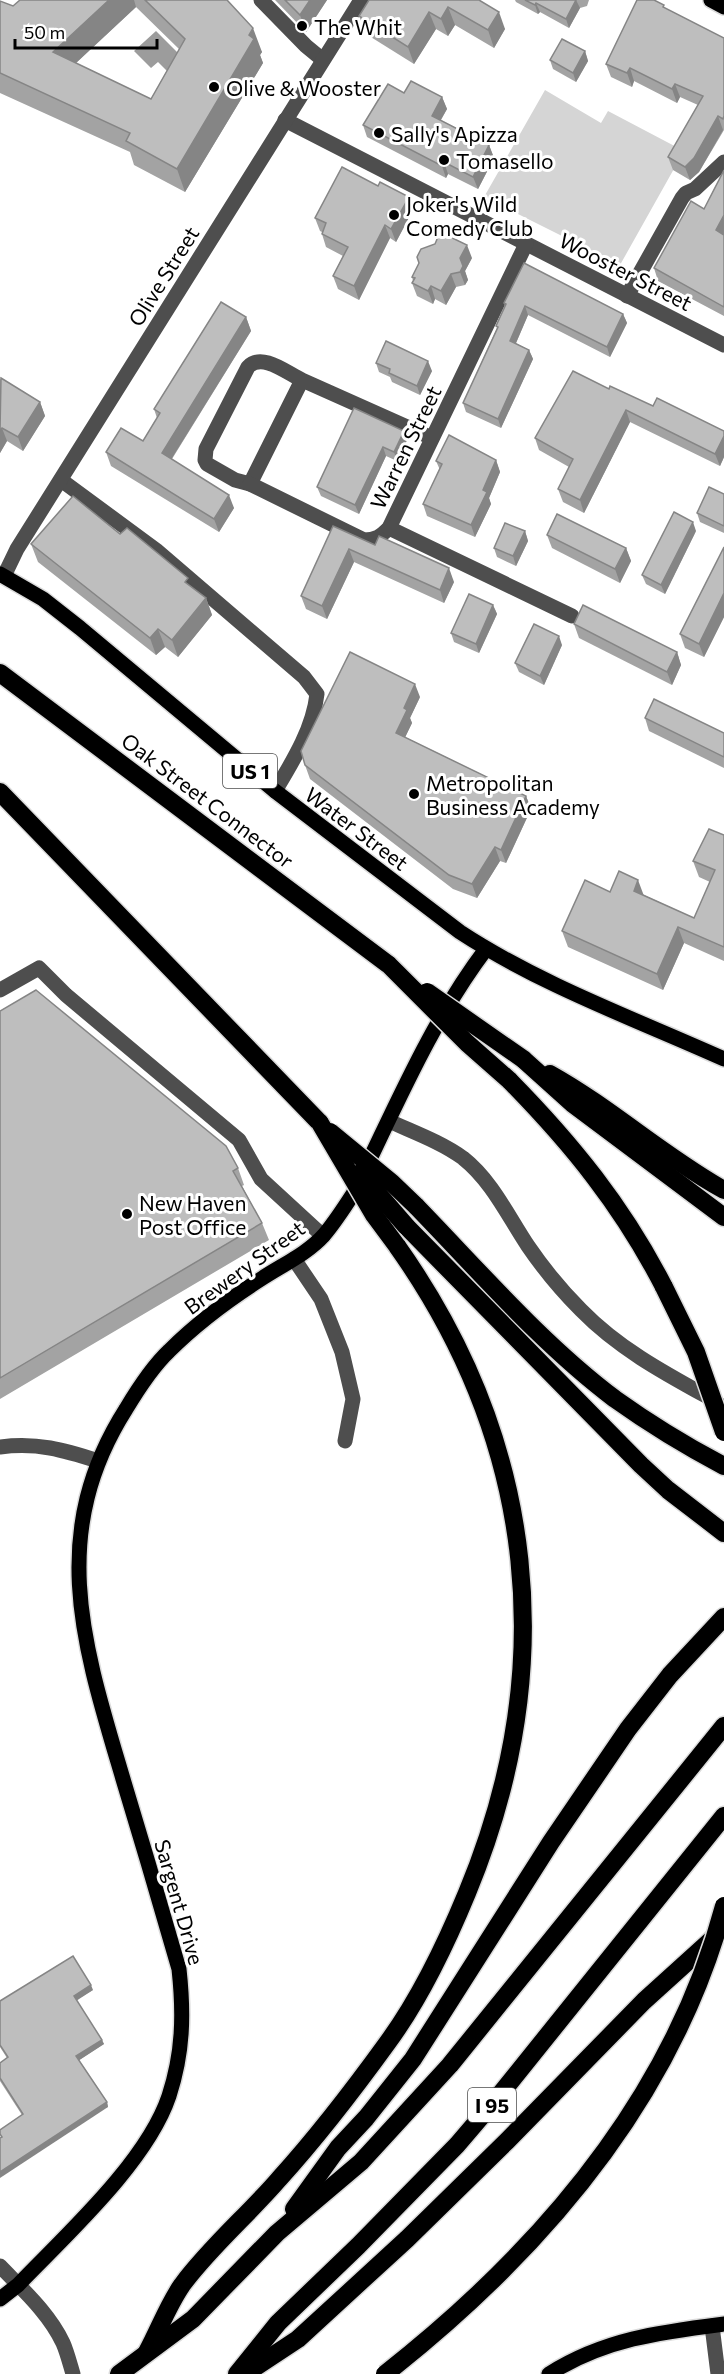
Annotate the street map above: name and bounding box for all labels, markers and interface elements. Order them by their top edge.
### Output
scale bar [15,12,158,50]
place label: The Whit [314,14,402,39]
marker: The Whit [295,19,309,33]
text: 50 m [24,21,65,43]
place label: Olive & Wooster [226,75,381,100]
marker: Olive & Wooster [207,80,221,94]
place label: Sally's Apizza [391,121,518,146]
marker: Sally's Apizza [372,126,386,140]
place label: Tomasello [456,148,554,173]
marker: Tomasello [437,153,451,167]
place label: Joker's Wild Comedy Club [406,191,533,240]
marker: Joker's Wild Comedy Club [387,208,401,222]
street label: Olive Street [123,222,203,330]
street label: Wooster Street [555,227,697,315]
street label: Warren Street [364,381,446,513]
street label: Oak Street Connector [117,727,299,873]
road number: US 1 [223,754,277,788]
place label: Metropolitan Business Academy [426,770,600,819]
street label: Water Street [301,781,413,875]
marker: Metropolitan Business Academy [407,787,421,801]
place label: New Haven Post Office [139,1190,246,1239]
marker: New Haven Post Office [120,1207,134,1221]
street label: Brewery Street [179,1215,309,1319]
street label: Sargent Drive [150,1836,210,1968]
road number: I 95 [468,2088,516,2122]

